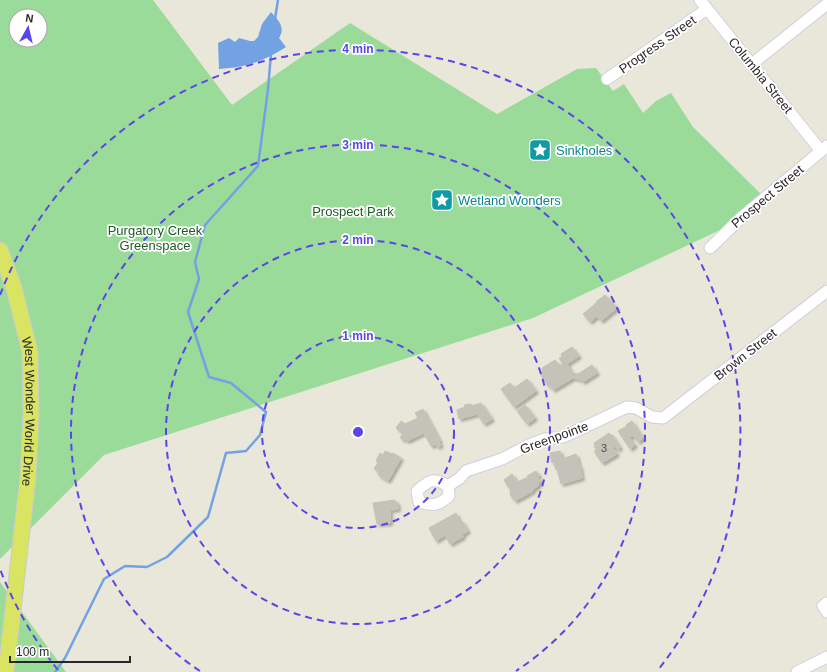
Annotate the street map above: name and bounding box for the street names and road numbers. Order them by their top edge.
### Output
street label: Progress Street [616,12,699,76]
street label: Columbia Street [725,34,796,117]
street label: Prospect Street [728,162,807,231]
street label: Brown Street [711,325,780,383]
street label: West Wonder World Drive [19,335,38,487]
street label: Greenpointe [518,418,590,457]

